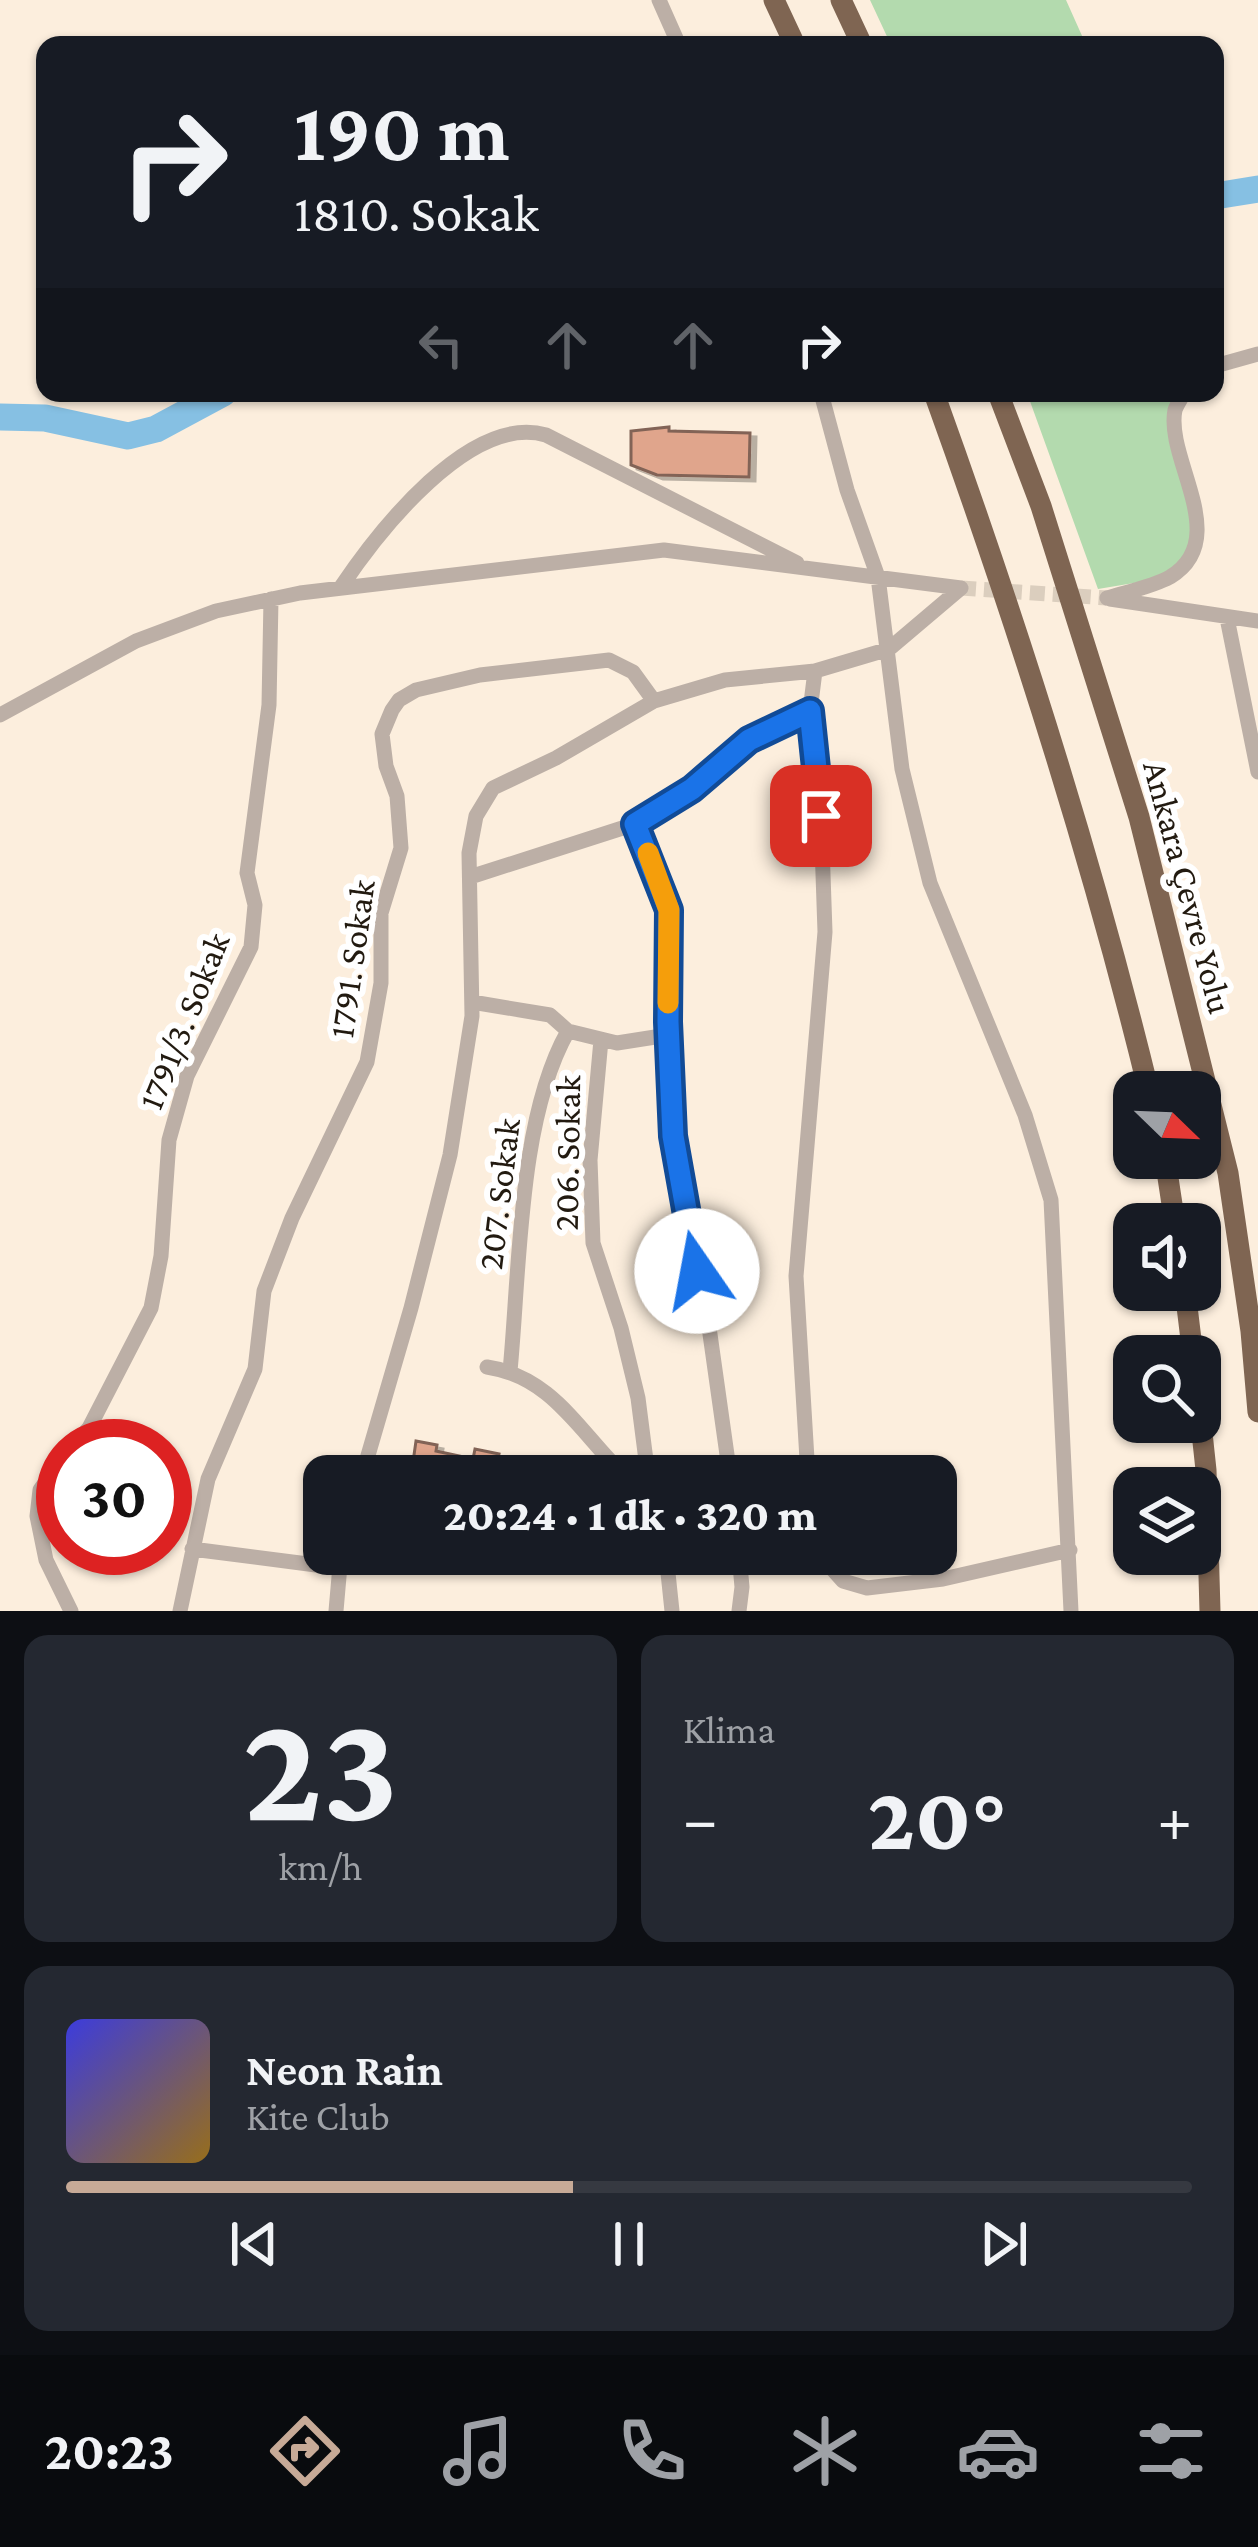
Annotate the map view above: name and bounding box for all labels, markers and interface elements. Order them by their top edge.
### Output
icon: right [96,84,252,240]
text: 190 m [294,85,510,178]
text: 1810. Sokak [294,183,539,243]
icon: left [408,312,474,378]
icon: ahead [534,312,600,378]
icon: ahead [660,312,726,378]
icon: right [786,312,852,378]
street label: Ankara Çevre Yolu [1135,756,1241,1018]
pin [770,765,872,867]
icon: arrive [788,783,854,849]
street label: 1791. Sokak [321,877,383,1041]
street label: 1791/3. Sokak [130,926,238,1115]
north arrow [1113,1071,1221,1179]
map controls [1113,1071,1221,1575]
street label: 206. Sokak [546,1074,588,1231]
street label: 207. Sokak [470,1115,528,1272]
button: sound [1113,1203,1221,1311]
position arrow [634,1208,760,1334]
button: search [1113,1335,1221,1443]
speed limit sign: 30 [36,1419,192,1575]
button: layers [1113,1467,1221,1575]
text: 20:24 · 1 dk · 320 m [443,1490,817,1540]
text: 23 [243,1680,398,1854]
text: Klima [683,1708,775,1751]
text: 20° [868,1768,1007,1868]
text: − [683,1782,718,1855]
text: + [1157,1782,1192,1855]
text: km/h [278,1845,363,1888]
text: Neon Rain [246,2045,443,2095]
text: Kite Club [246,2095,390,2138]
icon: previous [221,2211,287,2277]
icon: pause [596,2211,662,2277]
icon: next [971,2211,1037,2277]
icon: directions [263,2409,347,2493]
icon: music [436,2409,520,2493]
icon: phone [610,2409,694,2493]
icon: climate [783,2409,867,2493]
icon: car [956,2409,1040,2493]
icon: filters [1129,2409,1213,2493]
text: 20:23 [45,2421,174,2481]

